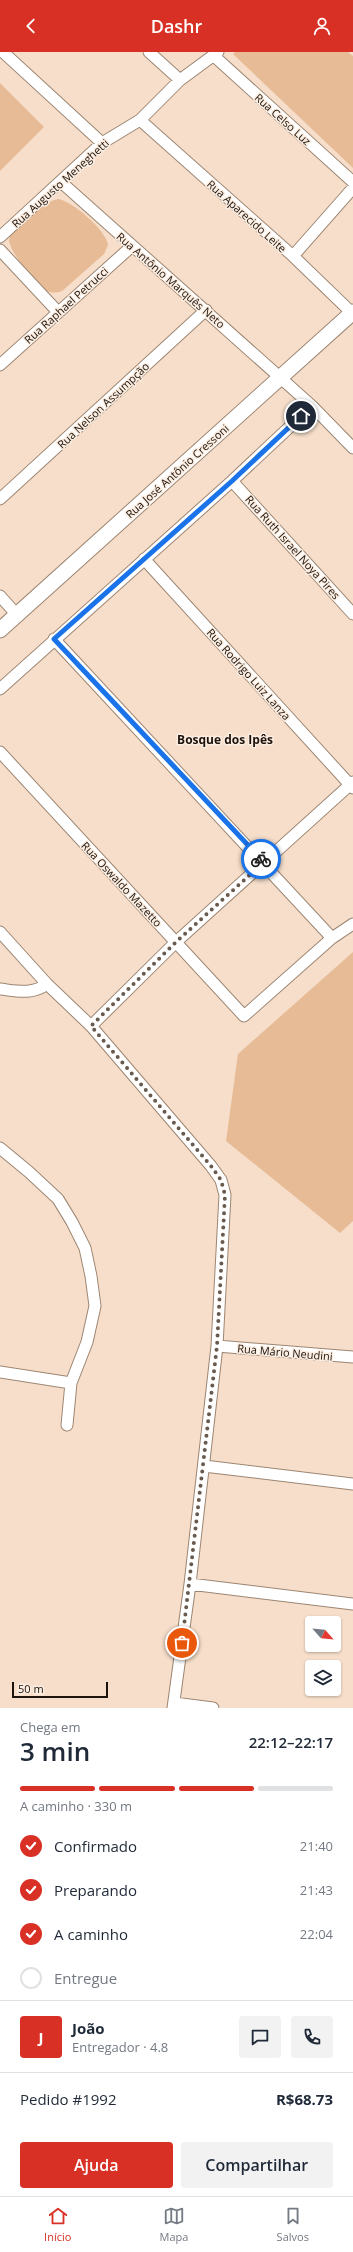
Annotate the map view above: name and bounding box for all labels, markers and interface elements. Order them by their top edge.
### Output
text: Dashr [151,14,202,38]
icon: back [20,15,42,37]
icon: person [311,15,333,37]
street label: Rua Celso Luz [252,90,314,148]
street label: Rua Augusto Meneghetti [8,135,112,231]
street label: Rua Aparecido Leite [204,176,290,256]
street label: Rua Antônio Marquês Neto [114,229,229,332]
street label: Rua Raphael Petrucci [21,263,111,347]
street label: Rua Nelson Assumpção [54,358,152,452]
pin [284,399,318,433]
icon: home [290,405,312,427]
street label: Rua José Antônio Cressoni [122,421,232,521]
street label: Rua Ruth Israel Noya Pires [242,492,344,602]
street label: Rua Rodrigo Luiz Lanza [204,625,294,723]
district label: Bosque dos Ipês [177,731,273,748]
street label: Rua Oswaldo Mazetto [78,838,166,930]
courier [241,839,281,879]
icon: bike [250,848,272,870]
street label: Rua Mário Neudini [237,1340,333,1364]
north arrow [305,1616,341,1652]
map controls [305,1616,341,1696]
pin [165,1626,199,1660]
icon: bag [171,1632,193,1654]
button: layers [305,1660,341,1696]
scale bar [12,1680,108,1699]
text: 50 m [18,1681,44,1696]
text: Chega em [20,1718,80,1736]
text: 22:12–22:17 [249,1732,333,1752]
text: 3 min [20,1733,90,1769]
text: A caminho · 330 m [20,1797,132,1815]
icon: check [20,1835,42,1857]
text: Confirmado [54,1836,137,1856]
text: 21:40 [300,1837,333,1855]
icon: check [20,1879,42,1901]
text: Preparando [54,1880,137,1900]
text: 21:43 [300,1881,333,1899]
icon: check [20,1923,42,1945]
text: A caminho [54,1924,128,1944]
text: 22:04 [300,1925,333,1943]
text: Entregue [54,1968,117,1988]
button: chat [239,2016,281,2058]
button: phone [291,2016,333,2058]
text: João [72,2018,105,2038]
text: J [39,2027,43,2047]
text: Entregador · 4.8 [72,2038,168,2056]
text: Pedido #1992 [20,2089,117,2109]
text: R$68.73 [276,2089,333,2109]
button: Ajuda [20,2142,173,2188]
button: Compartilhar [181,2142,333,2188]
tab: Início [44,2205,71,2244]
tab: Mapa [160,2205,188,2244]
tab: Salvos [277,2205,309,2244]

